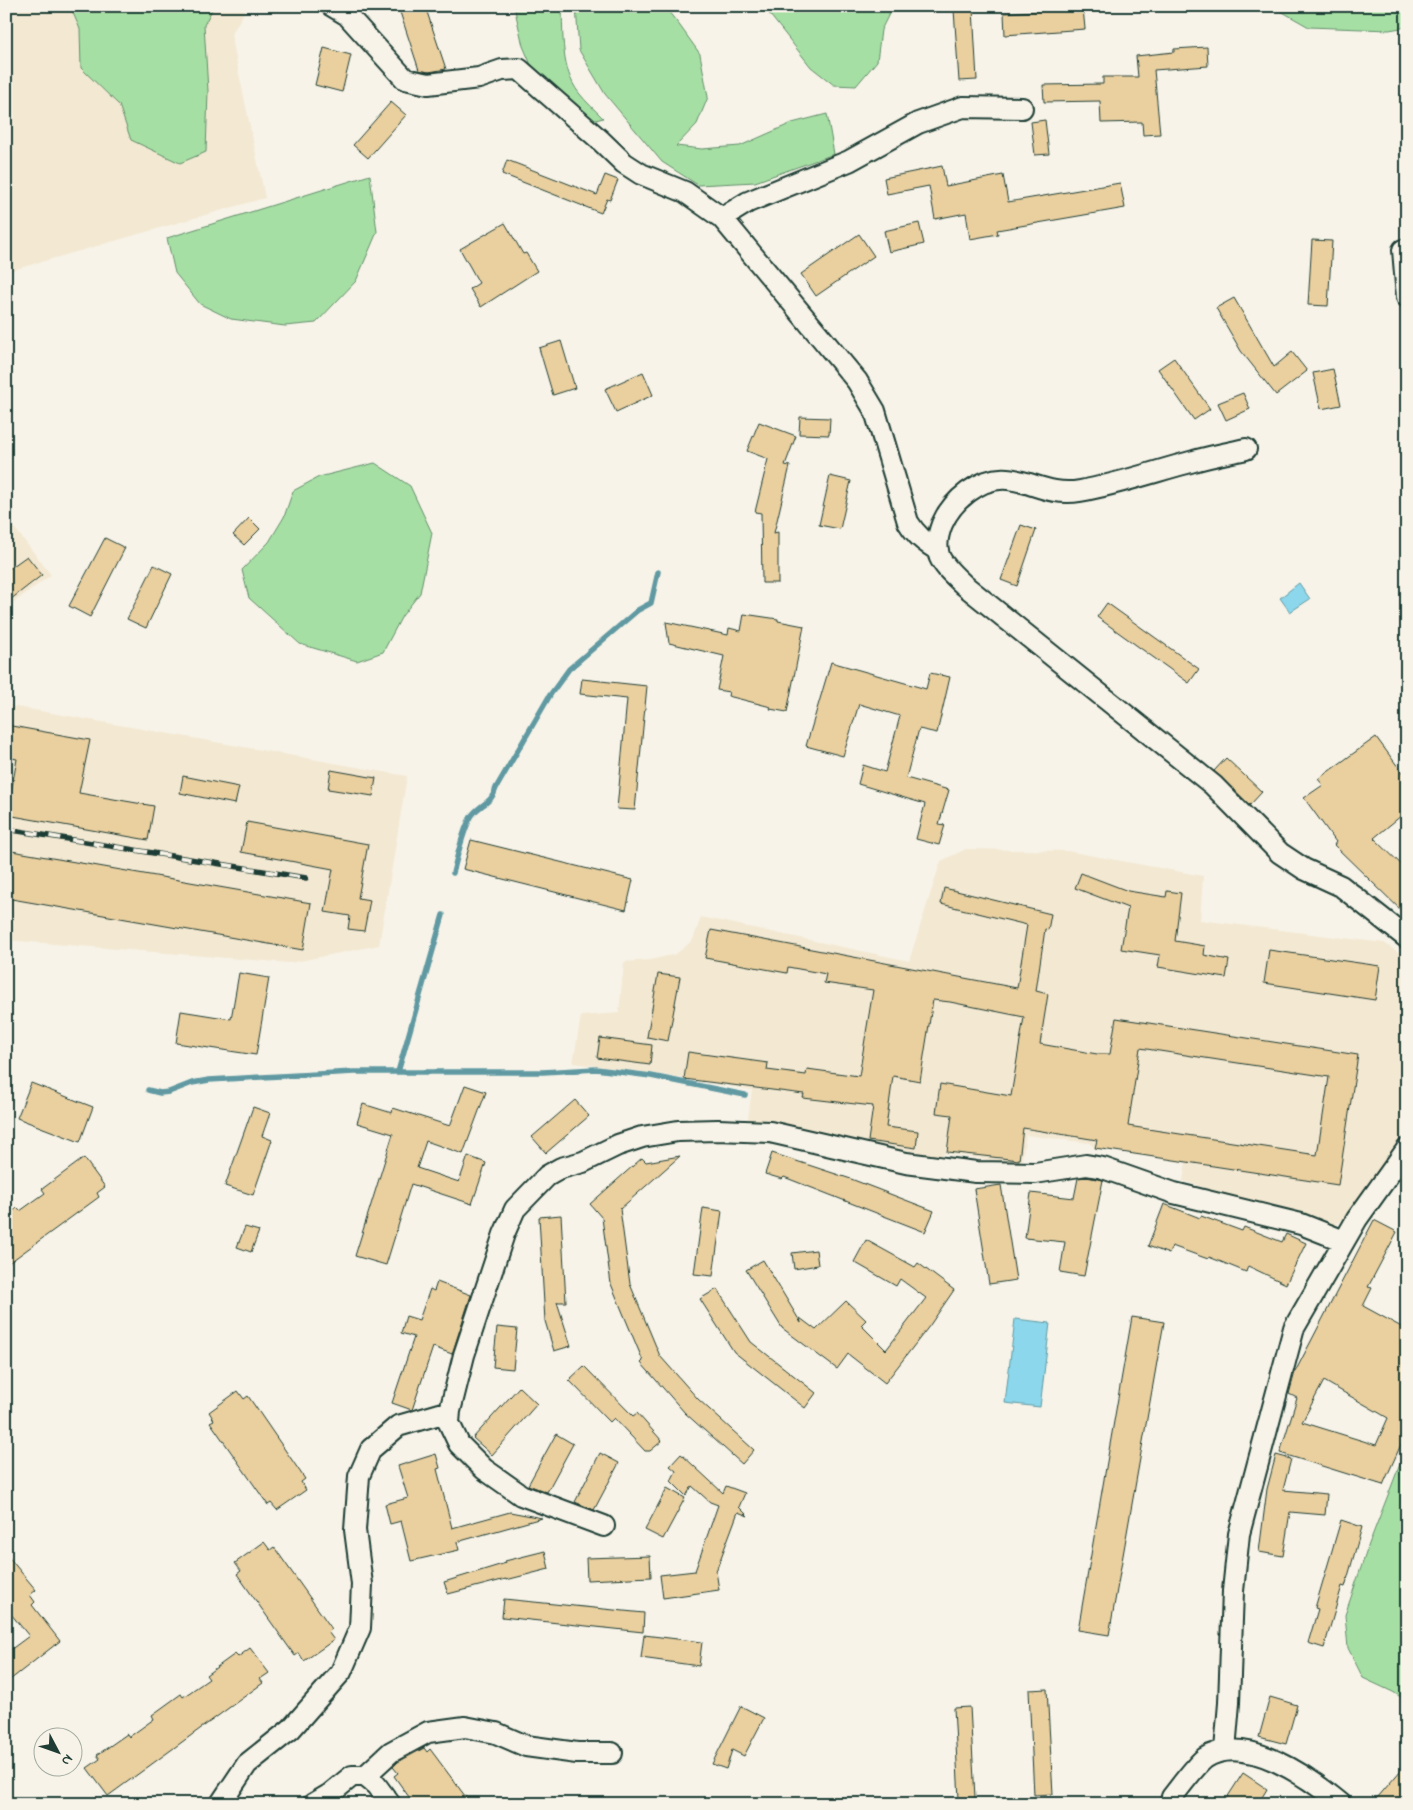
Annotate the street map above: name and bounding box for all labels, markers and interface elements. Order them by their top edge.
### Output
north arrow [32,1728,82,1778]
text: N [56,1749,78,1770]

